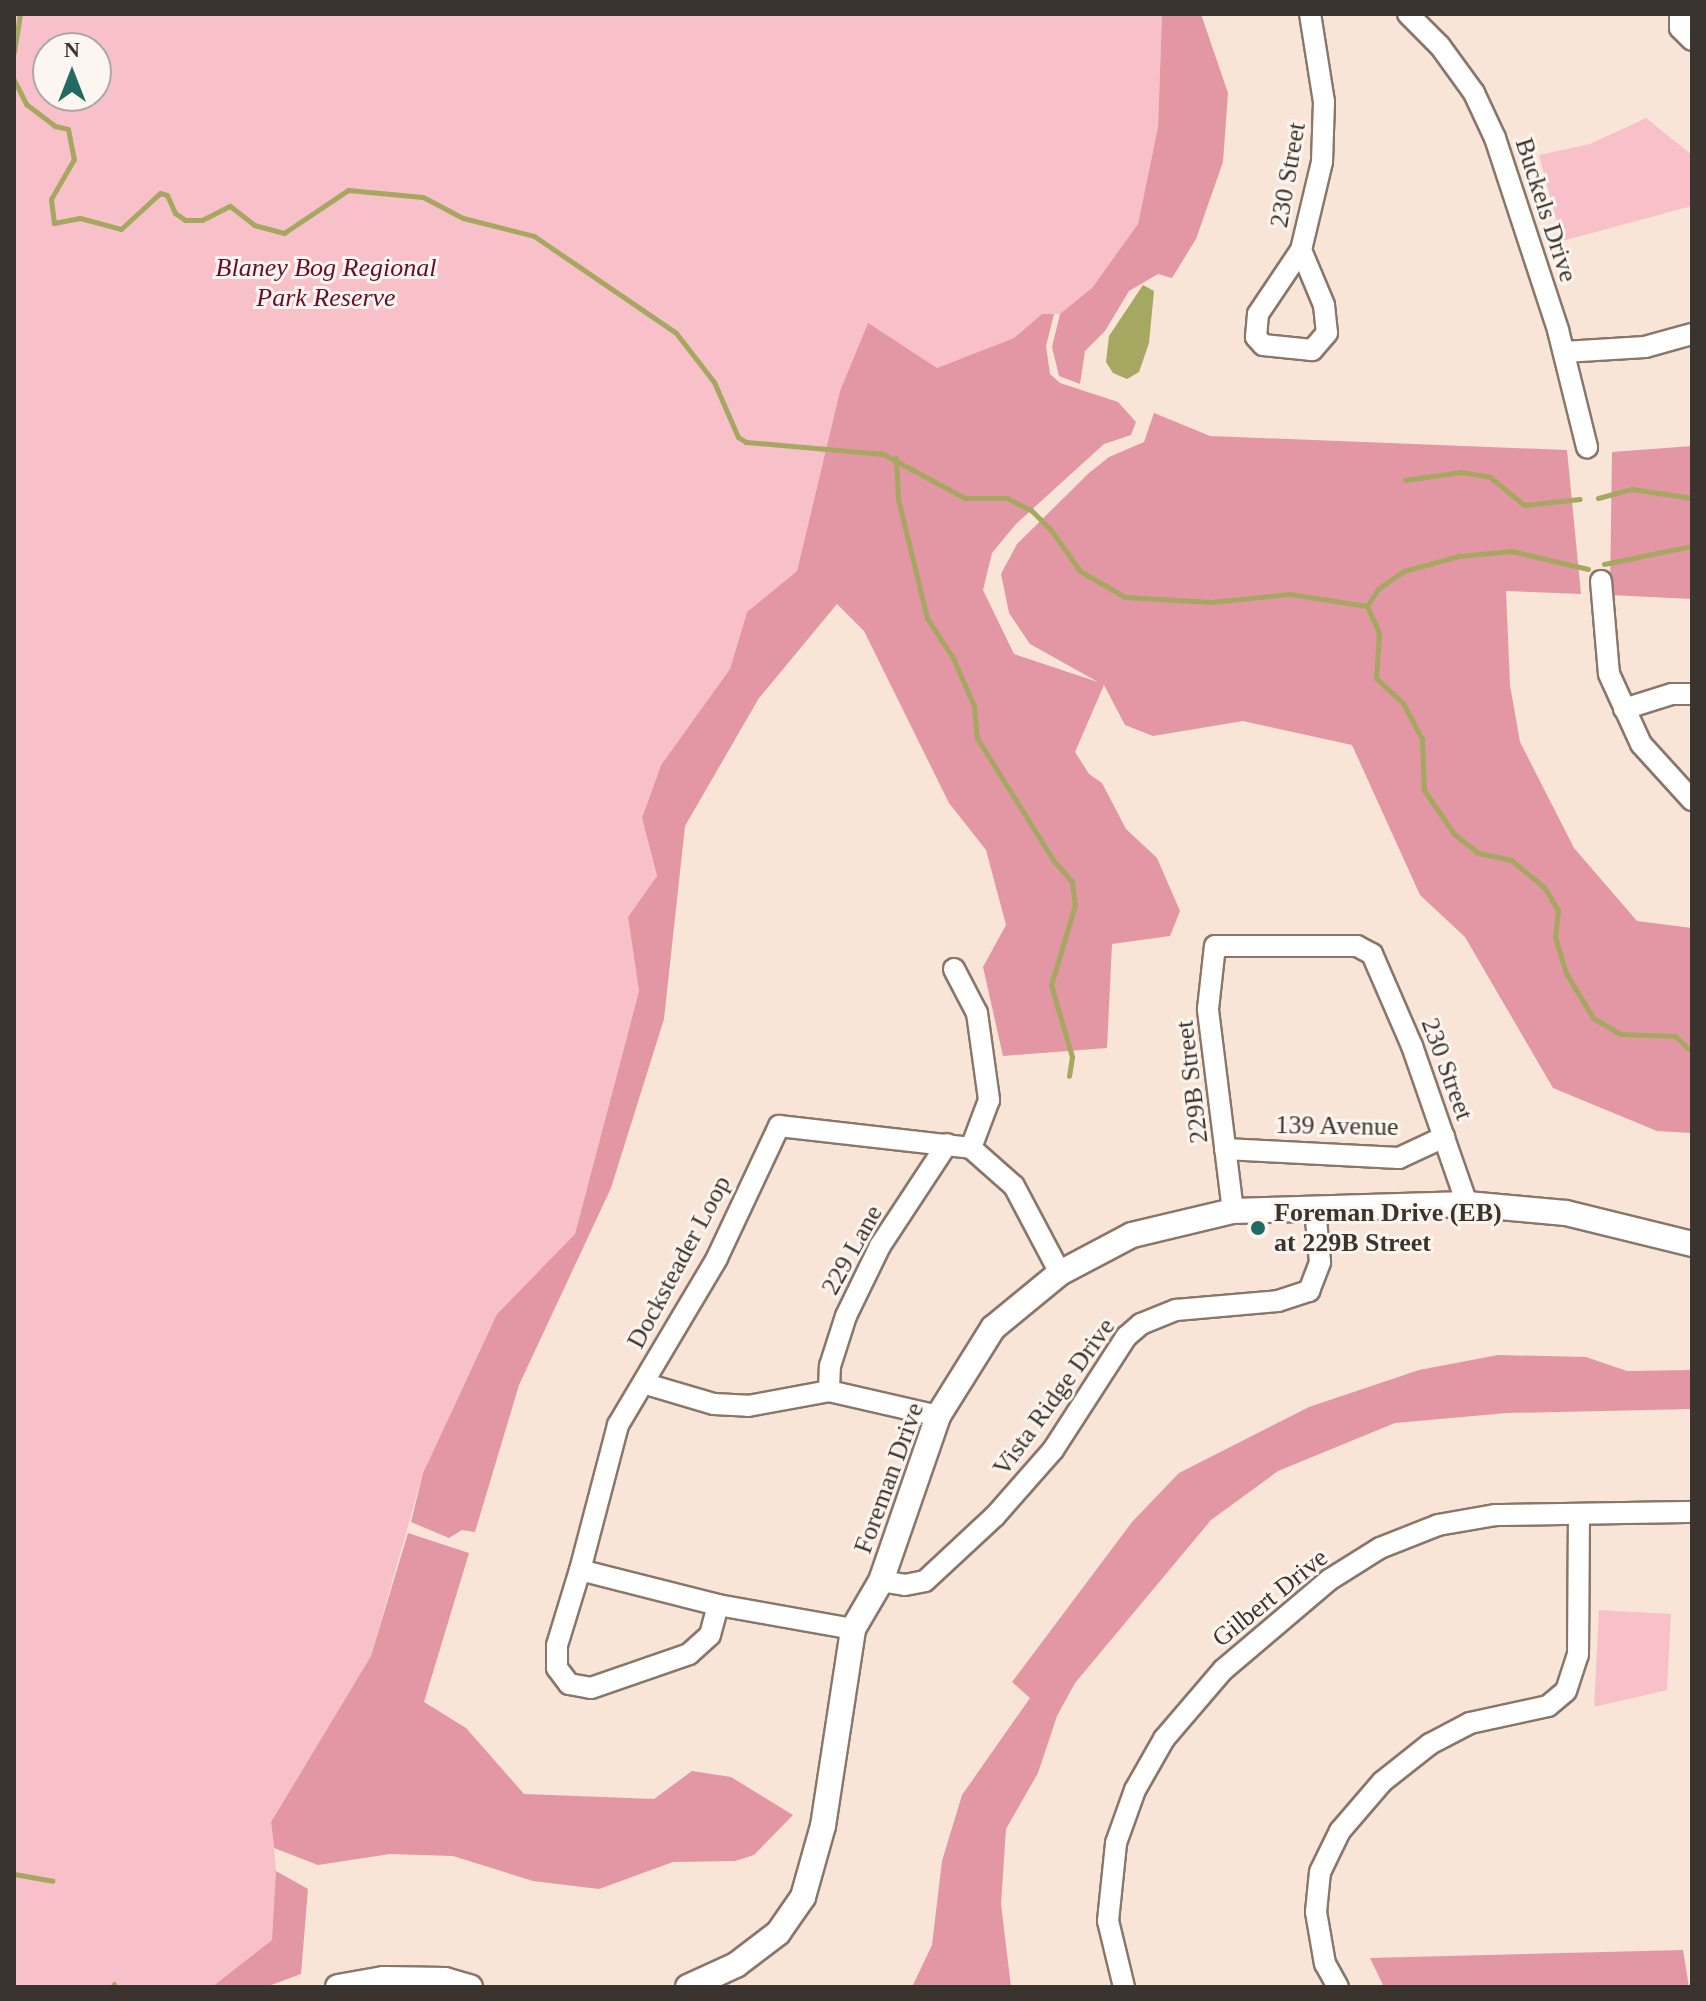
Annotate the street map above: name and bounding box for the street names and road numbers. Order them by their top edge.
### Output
street label: 230 Street [1263,120,1313,230]
street label: Buckels Drive [1508,134,1584,286]
street label: 230 Street [1414,1014,1480,1124]
street label: 229B Street [1169,1019,1215,1145]
street label: 139 Avenue [1275,1109,1399,1143]
street label: Docksteader Loop [620,1170,738,1354]
street label: 229 Lane [815,1200,889,1300]
street label: Vista Ridge Drive [986,1312,1122,1482]
street label: Foreman Drive [847,1398,931,1558]
street label: Gilbert Drive [1206,1542,1334,1654]

